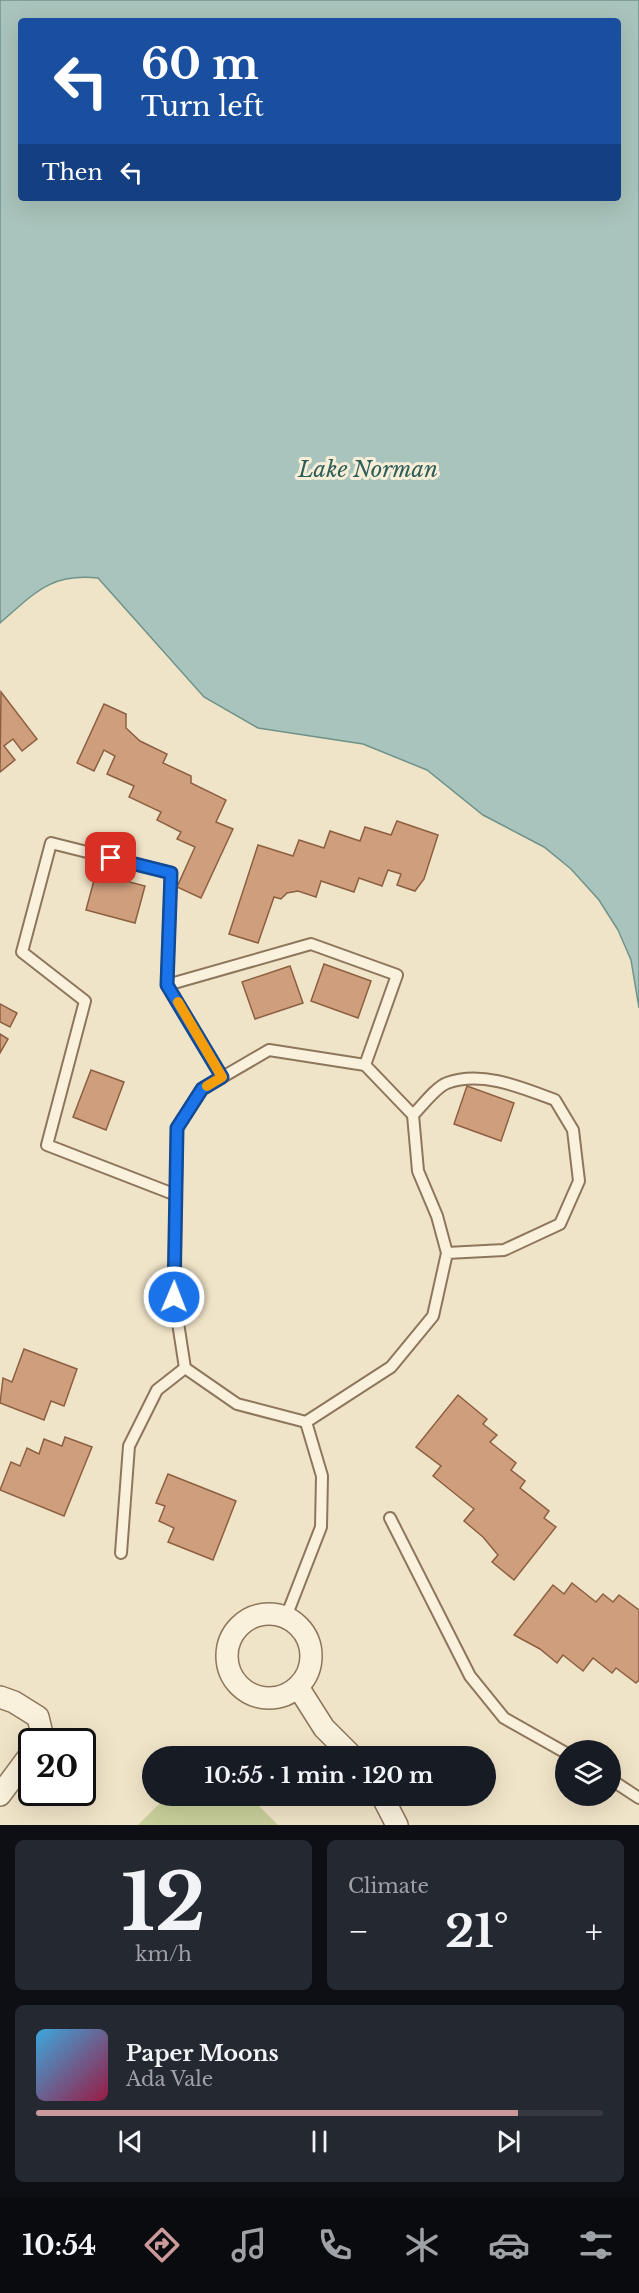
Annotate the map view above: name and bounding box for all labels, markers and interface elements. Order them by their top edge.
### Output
text: 60 m [141,38,259,90]
icon: left [42,42,120,120]
text: Turn left [141,90,264,123]
icon: left [115,156,148,189]
text: Then [42,159,103,186]
water label: Lake Norman [297,456,438,483]
pin [85,832,136,883]
icon: arrive [94,841,127,874]
position arrow [142,1265,206,1329]
speed limit sign: 20 [18,1728,96,1806]
map controls [555,1740,621,1806]
button: layers [555,1740,621,1806]
text: 10:55 · 1 min · 120 m [205,1762,433,1789]
text: 12 [121,1854,206,1951]
text: Climate [348,1874,429,1898]
text: 21° [445,1903,509,1959]
text: − [348,1911,369,1952]
text: + [585,1911,603,1952]
text: km/h [135,1942,192,1966]
text: Paper Moons [126,2040,279,2067]
text: Ada Vale [126,2067,213,2091]
icon: previous [114,2125,147,2158]
icon: pause [303,2125,336,2158]
icon: next [492,2125,525,2158]
icon: directions [141,2224,183,2266]
icon: music [228,2224,270,2266]
icon: phone [314,2224,356,2266]
icon: climate [401,2224,443,2266]
icon: car [488,2224,530,2266]
icon: filters [575,2224,617,2266]
text: 10:54 [22,2229,96,2262]

